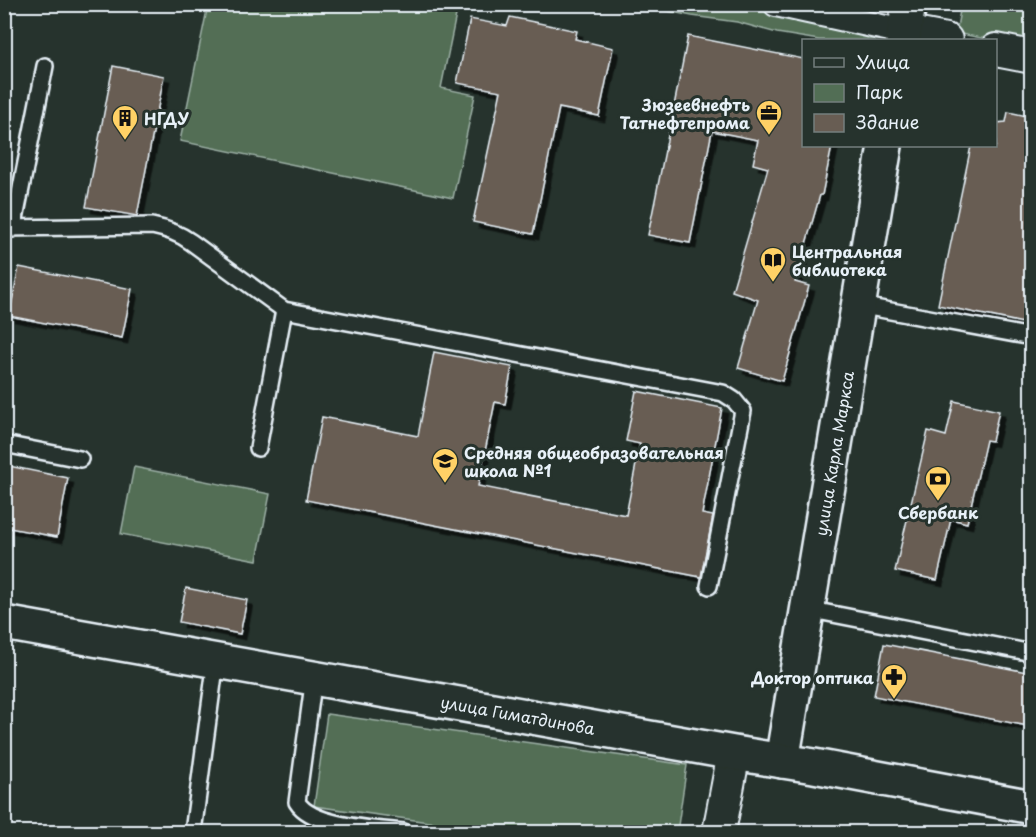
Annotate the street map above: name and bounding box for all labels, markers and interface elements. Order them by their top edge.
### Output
legend [802,39,997,147]
text: Улица [856,48,910,75]
text: Парк [856,78,903,105]
place label: Зюзеевнефть Татнефтепрома [620,92,750,134]
office icon: Зюзеевнефть Татнефтепрома [754,98,784,136]
building icon: НГДУ [110,103,140,141]
place label: НГДУ [144,106,189,130]
text: Здание [856,108,919,135]
place label: Центральная библиотека [792,239,902,281]
library icon: Центральная библиотека [758,245,788,283]
street label: улица Карла Маркса [808,369,859,538]
place label: Средняя общеобразовательная школа №1 [464,440,724,482]
school or university icon: Средняя общеобразовательная школа №1 [430,446,460,484]
bank icon: Сбербанк [923,464,953,502]
place label: Сбербанк [898,500,979,524]
pharmacy icon: Доктор оптика [879,662,909,700]
place label: Доктор оптика [751,665,874,689]
street label: улица Гиматдинова [439,689,598,740]

